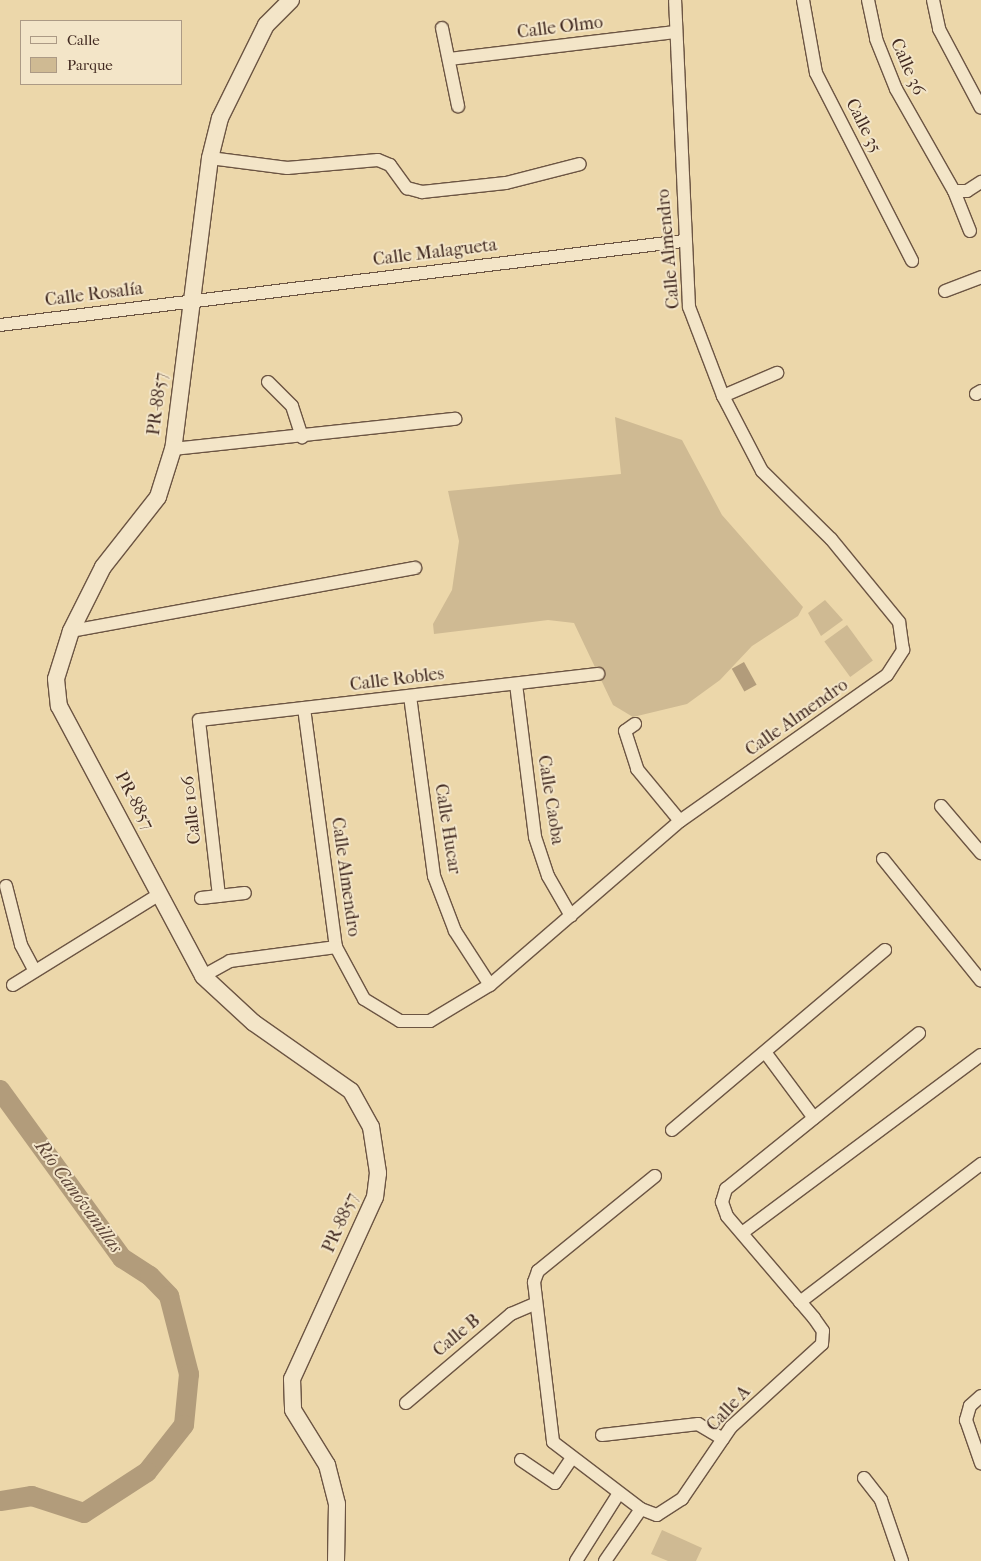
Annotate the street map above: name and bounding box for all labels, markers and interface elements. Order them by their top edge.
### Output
street label: Calle Olmo [516,12,604,44]
legend [20,20,182,85]
text: Calle [67,31,100,49]
street label: Calle 36 [885,35,929,99]
text: Parque [67,56,113,74]
street label: Calle 35 [840,95,886,157]
street label: Calle Almendro [653,188,685,310]
street label: Calle Malagueta [372,235,498,271]
street label: Calle Rosalía [44,278,144,312]
street label: PR-8857 [143,371,173,437]
street label: Calle Robles [349,664,445,696]
street label: Calle Almendro [742,675,852,761]
street label: Calle Caoba [532,754,568,846]
street label: PR-8857 [110,768,158,834]
street label: Calle 106 [178,775,206,845]
street label: Calle Hucar [429,782,465,876]
street label: Calle Almendro [326,816,364,938]
water label: Río Canóvanillas [29,1136,127,1258]
street label: PR-8857 [318,1190,364,1256]
street label: Calle B [429,1310,485,1362]
street label: Calle A [702,1382,756,1436]

